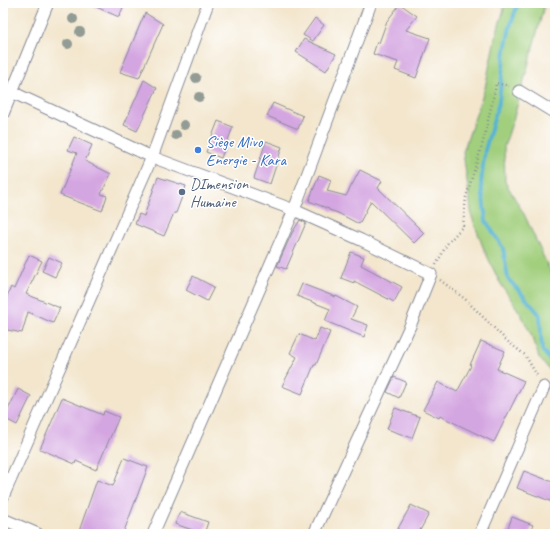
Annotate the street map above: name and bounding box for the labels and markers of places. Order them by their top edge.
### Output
place label: Siège Mivo Energie - Kara [206,132,288,170]
marker: Siège Mivo Energie - Kara [193,145,203,155]
place label: DImension Humaine [190,174,249,212]
marker: DImension Humaine [177,187,187,197]

